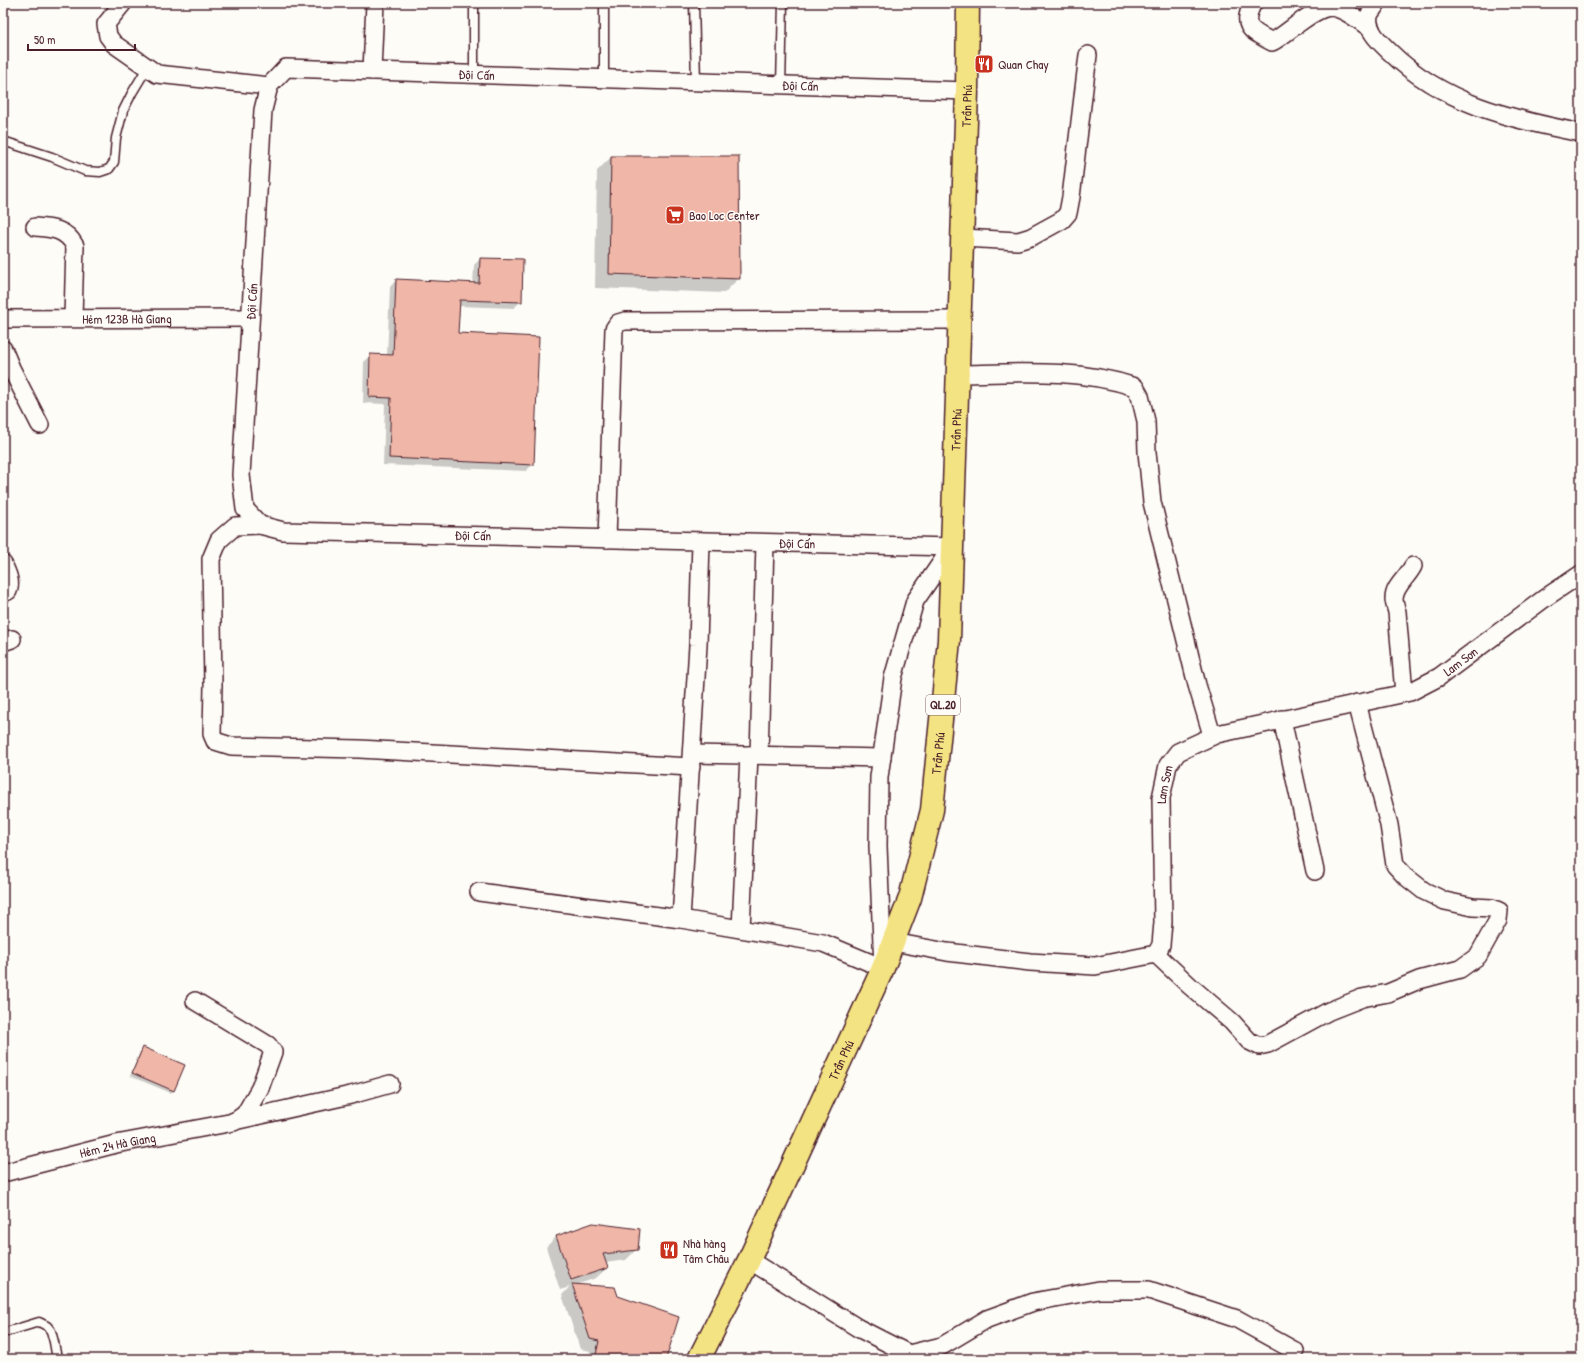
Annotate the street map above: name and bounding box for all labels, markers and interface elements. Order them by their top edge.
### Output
scale bar [28,26,135,52]
text: 50 m [34,31,55,48]
restaurant icon: Quan Chay [973,53,995,75]
place label: Quan Chay [998,55,1049,73]
street label: Đội Cấn [458,65,495,84]
street label: Đội Cấn [782,76,819,95]
street label: Trần Phú [957,85,976,127]
supermarket icon: Bao Loc Center [664,204,686,226]
place label: Bao Loc Center [689,206,760,224]
street label: Đội Cấn [241,283,262,320]
street label: Hẻm 123B Hà Giang [82,309,172,328]
street label: Trần Phú [946,409,966,451]
street label: Đội Cấn [455,526,491,544]
street label: Đội Cấn [779,534,815,552]
street label: Lam Sơn [1439,642,1481,680]
road number: QL.20 [926,695,960,715]
street label: Trần Phú [927,731,949,775]
street label: Lam Sơn [1152,764,1177,804]
street label: Trần Phú [824,1037,858,1083]
street label: Hẻm 24 Hà Giang [78,1128,157,1162]
place label: Nhà hàng Tâm Châu [683,1234,729,1267]
restaurant icon: Nhà hàng Tâm Châu [658,1239,680,1261]

